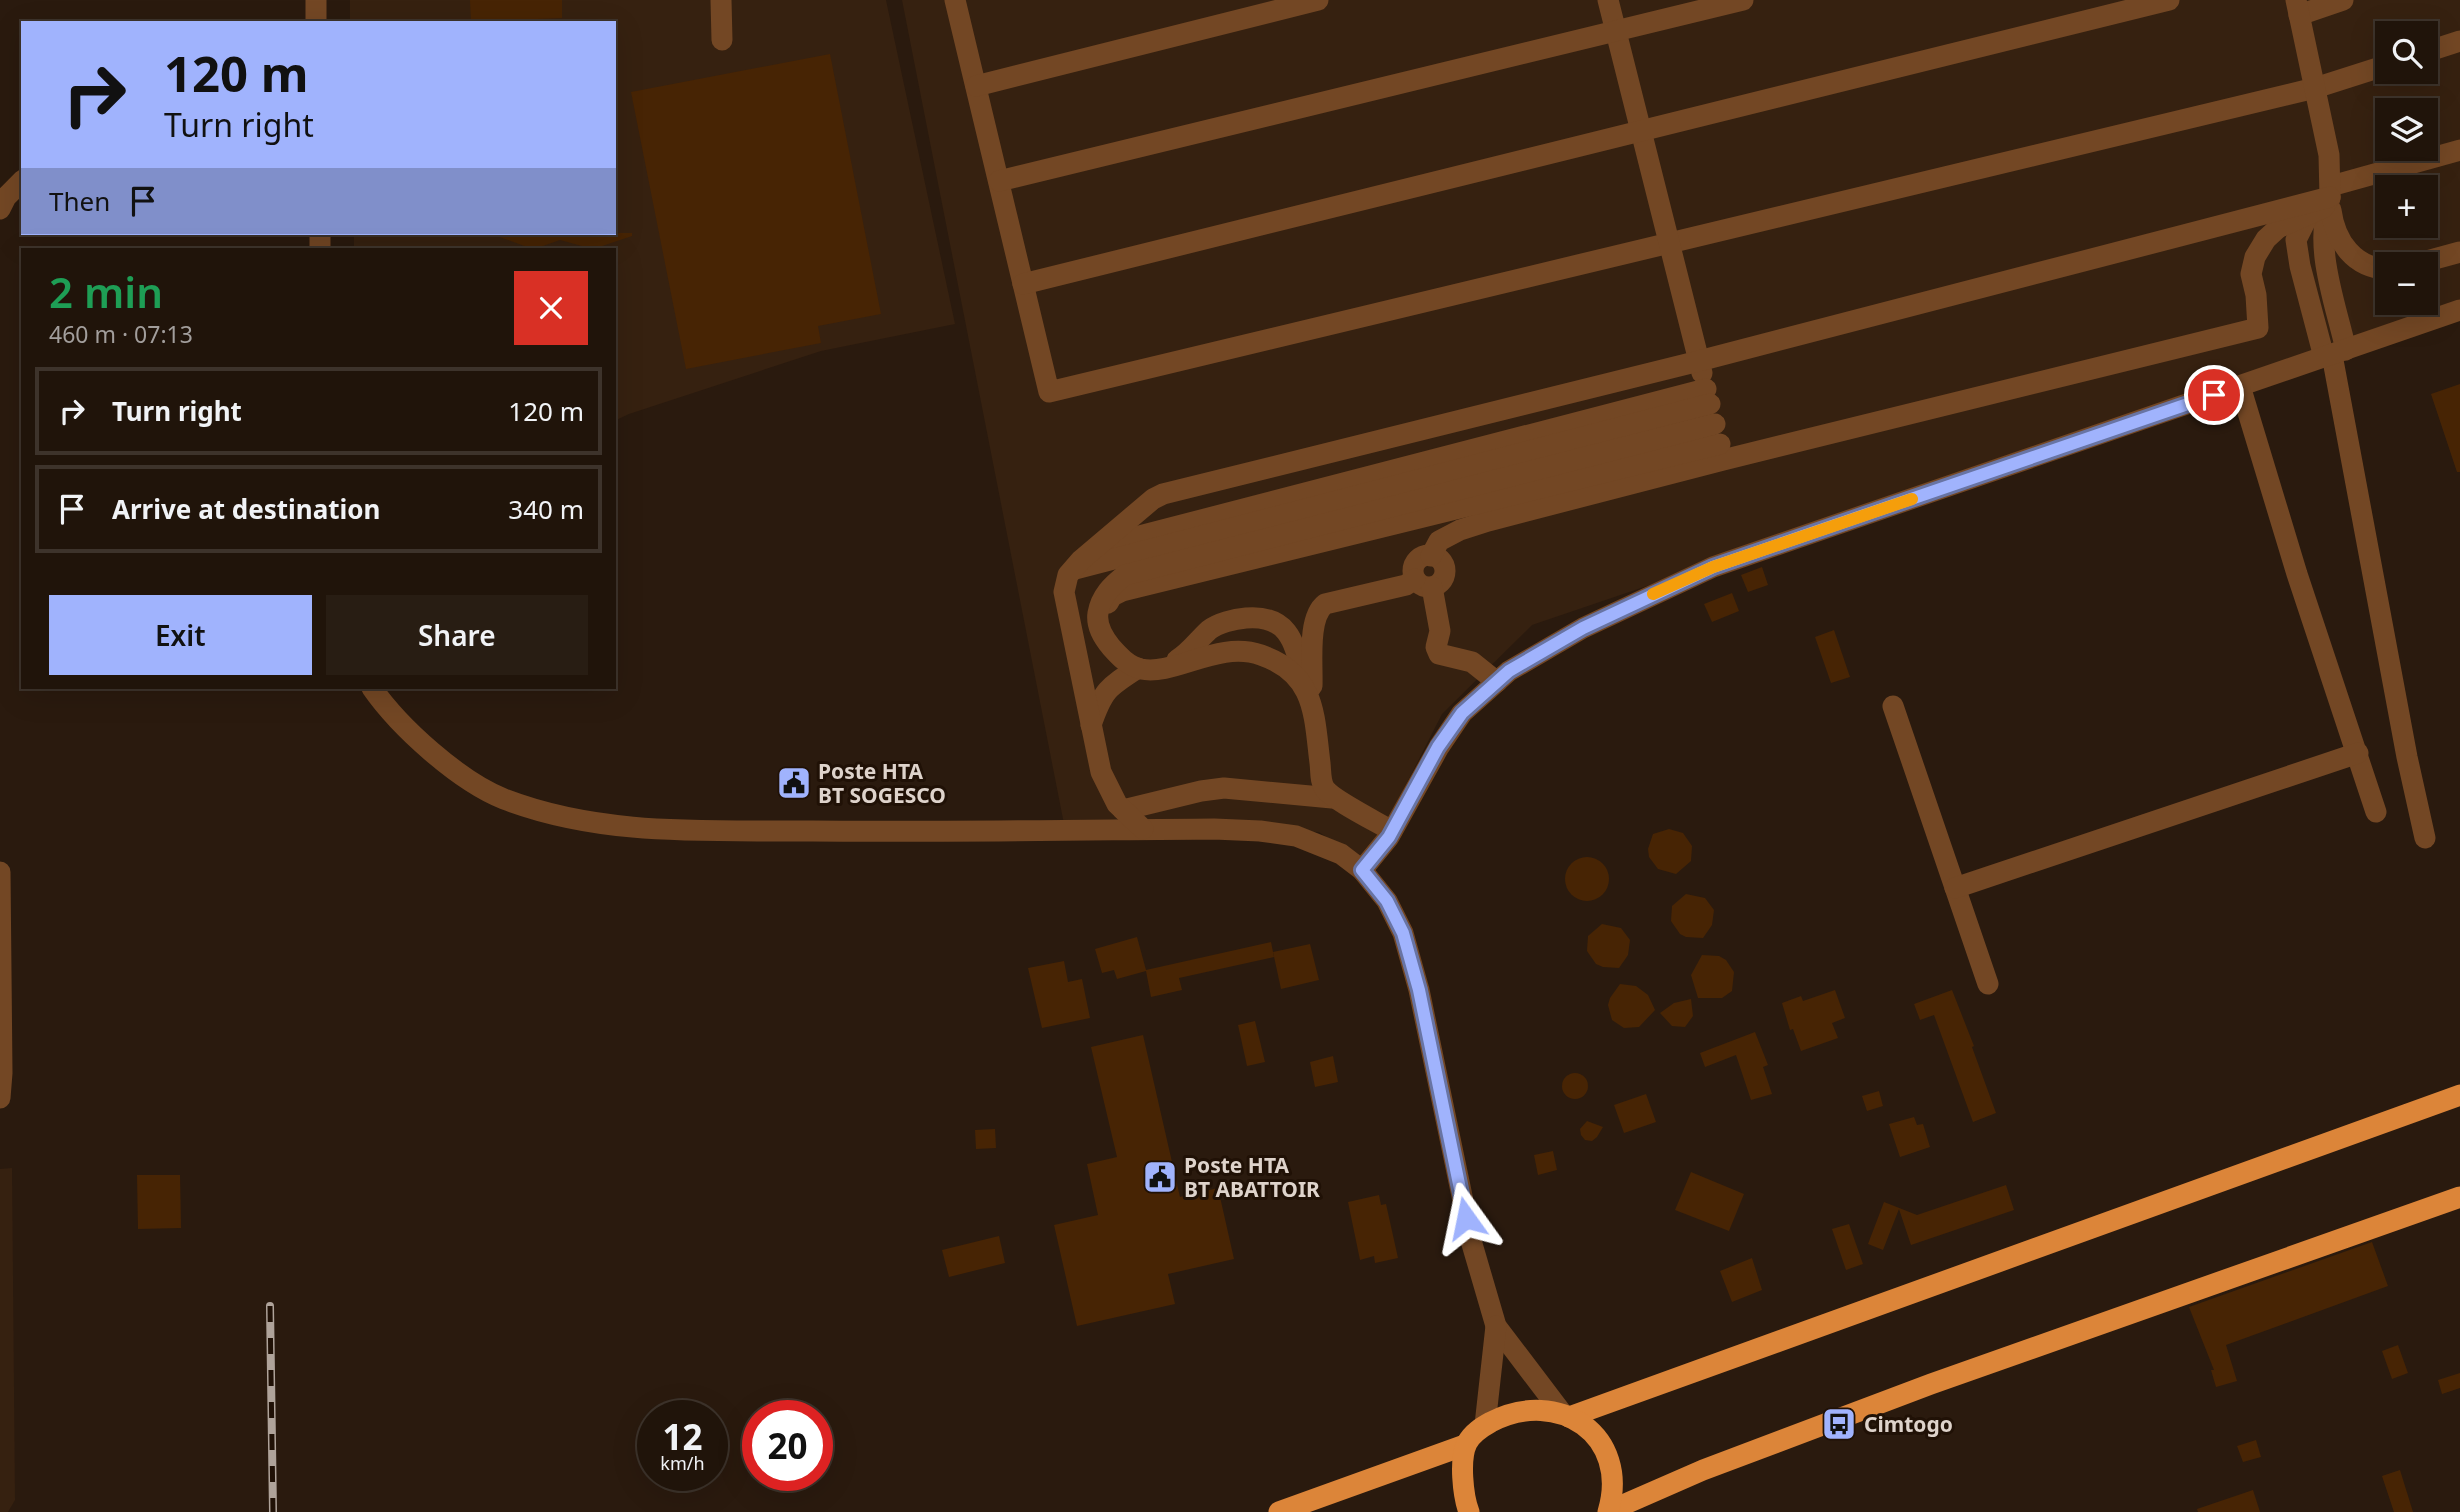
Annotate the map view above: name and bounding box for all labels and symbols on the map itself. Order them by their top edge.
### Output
pin [2184,365,2244,425]
place label: Poste HTA BT SOGESCO [818,757,946,809]
public building icon: Poste HTA BT SOGESCO [775,764,813,802]
place label: Poste HTA BT ABATTOIR [1184,1151,1320,1203]
public building icon: Poste HTA BT ABATTOIR [1141,1158,1179,1196]
position arrow [1429,1181,1503,1255]
speed limit sign: 20 [742,1400,833,1491]
bus stop icon: Cimtogo [1820,1405,1858,1443]
place label: Cimtogo [1864,1410,1953,1438]

